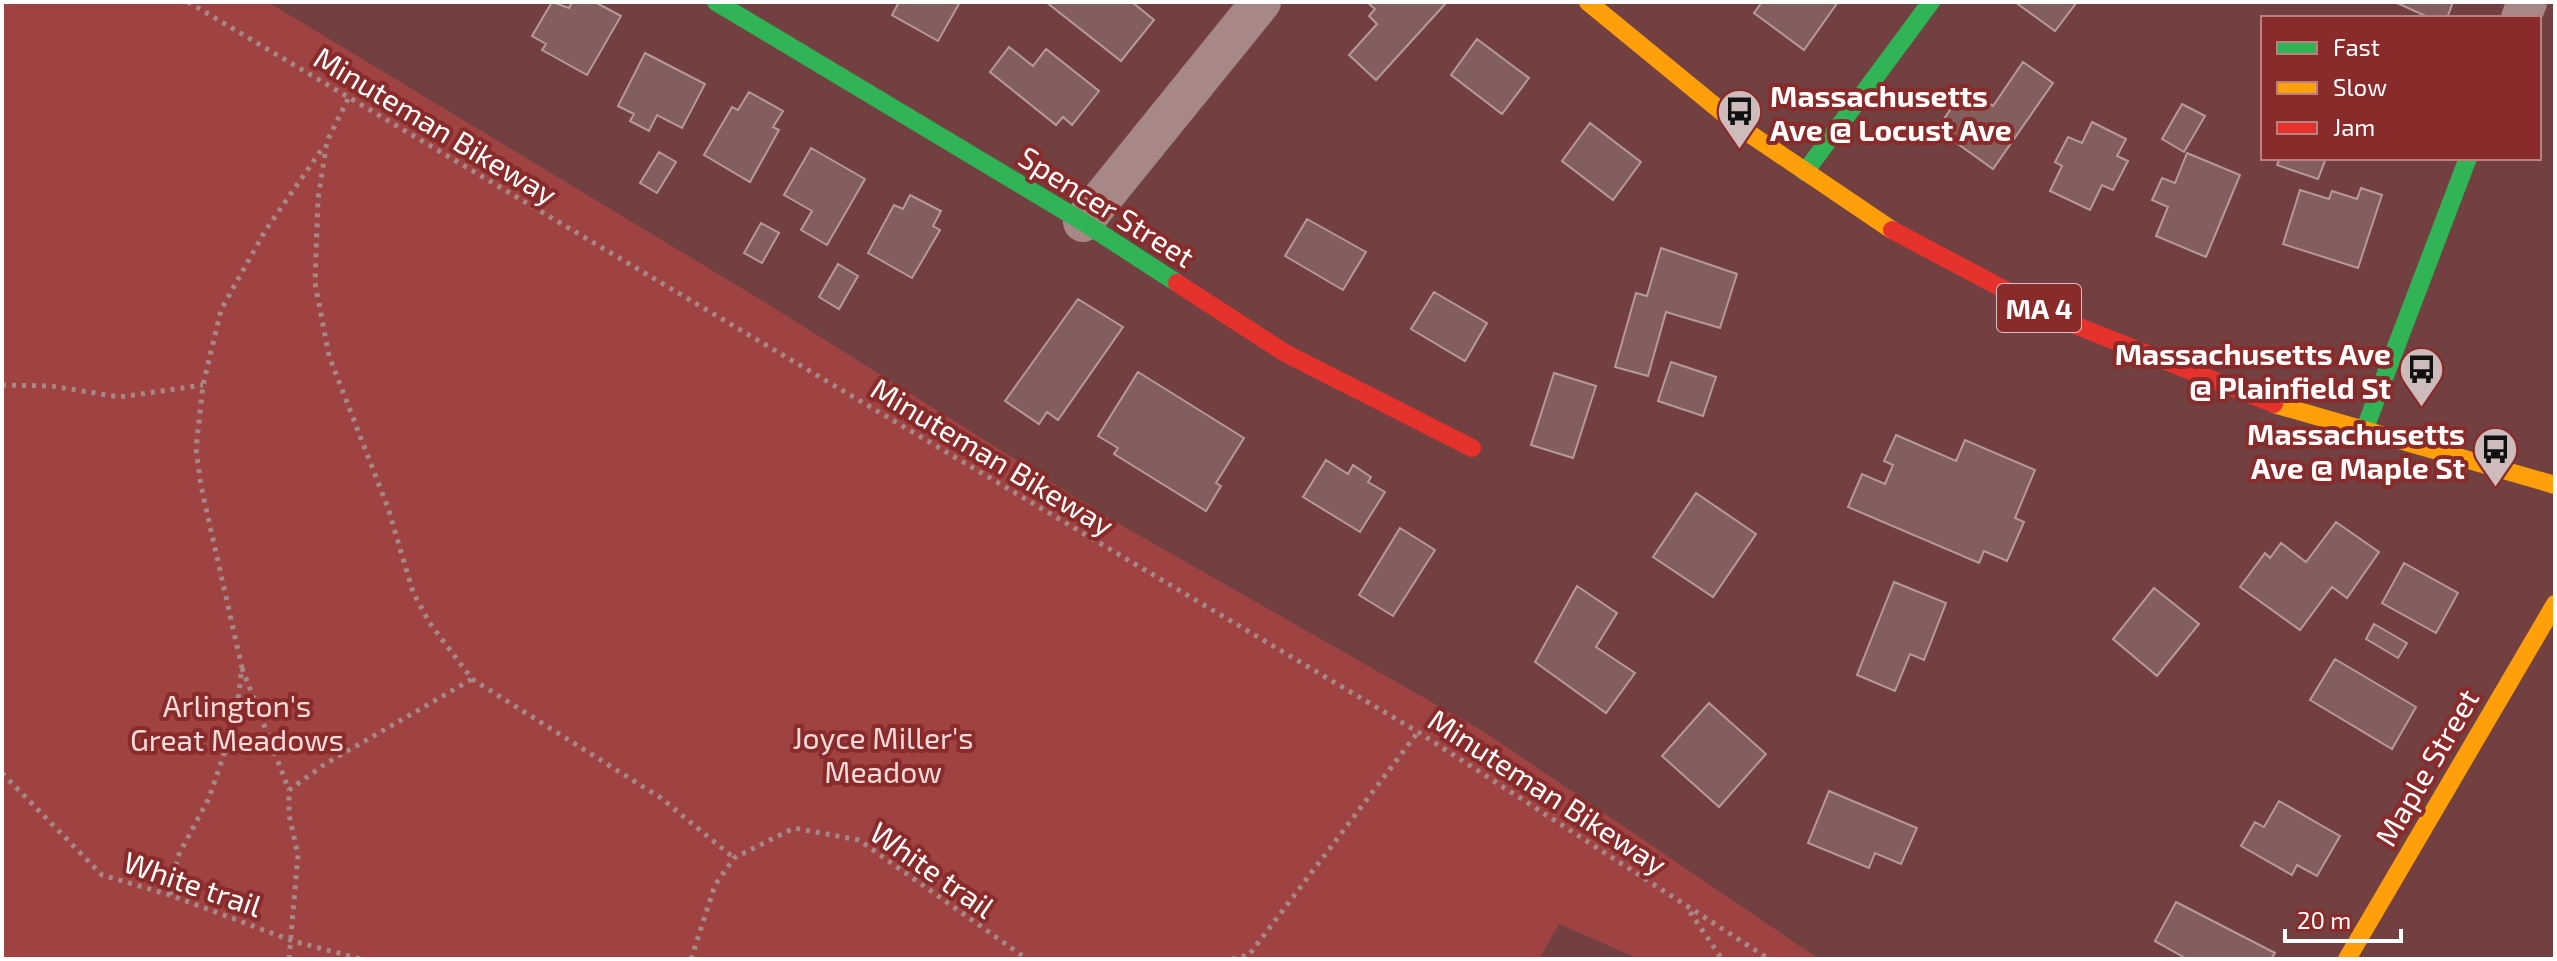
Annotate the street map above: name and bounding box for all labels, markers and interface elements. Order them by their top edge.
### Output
legend [2261,16,2541,160]
text: Fast [2333,32,2380,61]
street label: Minuteman Bikeway [308,38,564,212]
text: Slow [2333,72,2387,101]
place label: Massachusetts Ave @ Locust Ave [1770,77,2012,147]
bus stop icon: Massachusetts Ave @ Locust Ave [1715,88,1763,151]
text: Jam [2333,112,2375,141]
street label: Spencer Street [1013,138,1201,274]
road number: MA 4 [1997,284,2081,332]
place label: Massachusetts Ave @ Plainfield St [2115,335,2391,405]
bus stop icon: Massachusetts Ave @ Plainfield St [2398,346,2446,409]
street label: Minuteman Bikeway [865,369,1121,543]
place label: Massachusetts Ave @ Maple St [2247,415,2465,485]
bus stop icon: Massachusetts Ave @ Maple St [2472,426,2520,489]
street label: Maple Street [2367,682,2485,852]
park label: Arlington's Great Meadows [130,687,344,757]
street label: Minuteman Bikeway [1422,701,1674,881]
park label: Joyce Miller's Meadow [792,719,974,789]
street label: White trail [864,813,1002,925]
street label: White trail [119,843,267,923]
scale bar [2285,893,2401,943]
text: 20 m [2297,905,2351,934]

